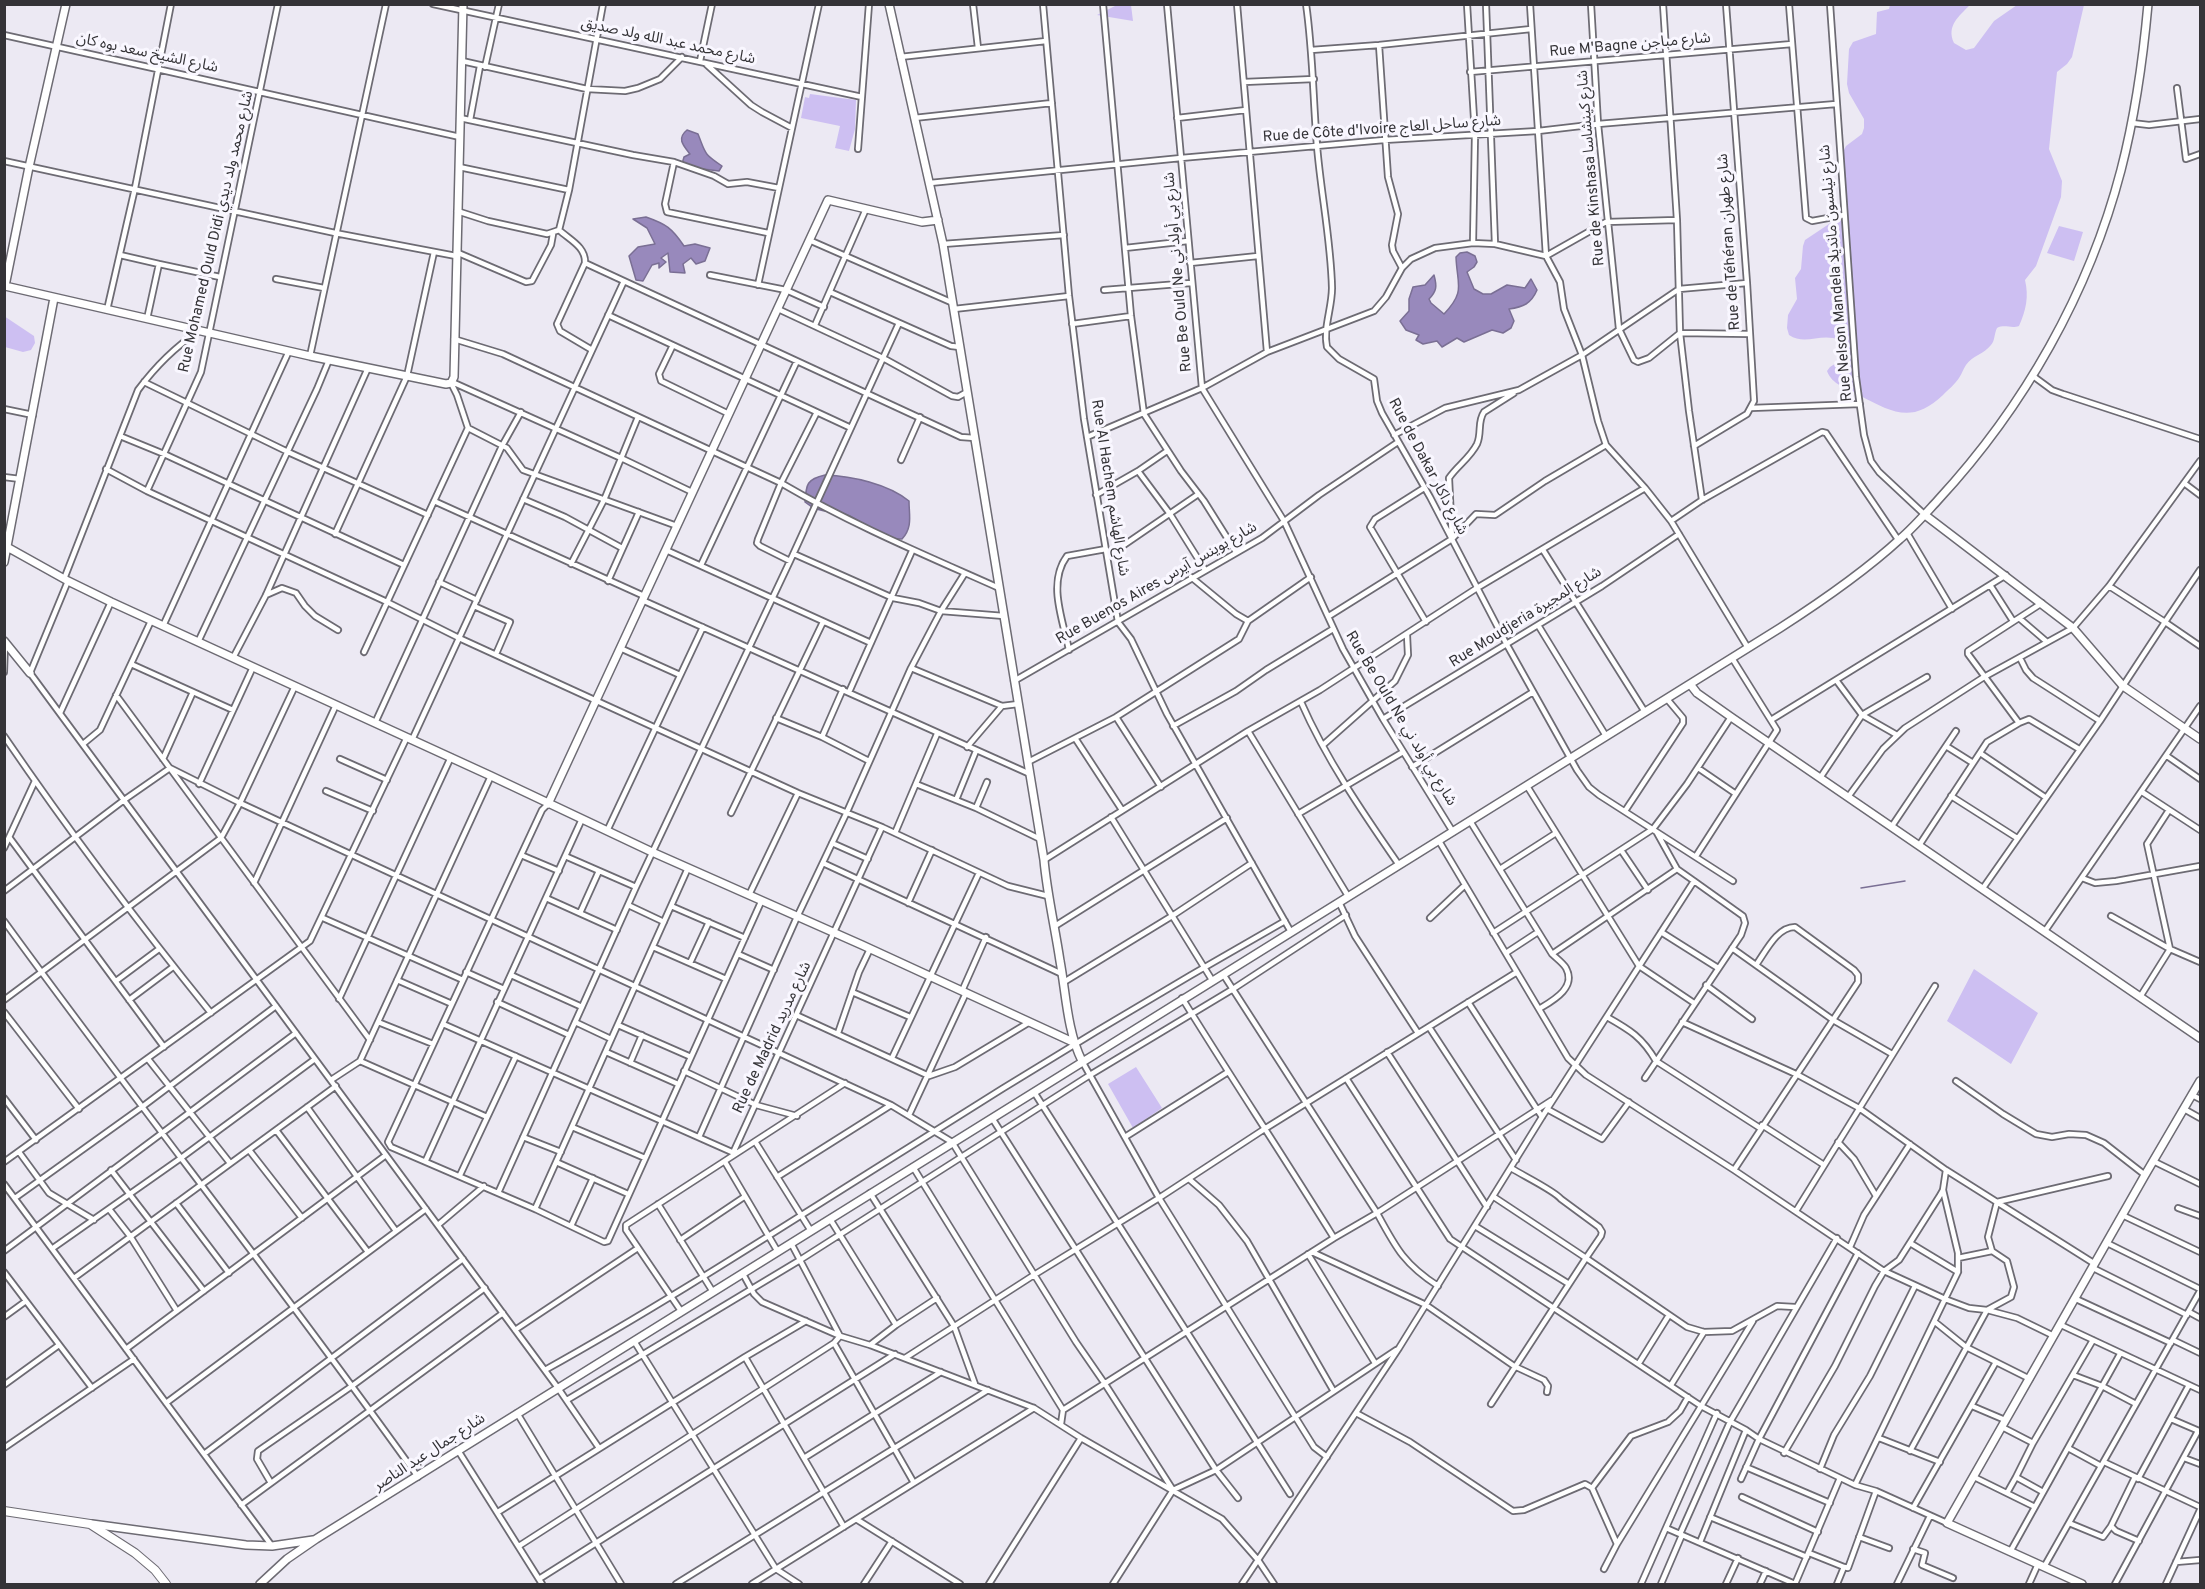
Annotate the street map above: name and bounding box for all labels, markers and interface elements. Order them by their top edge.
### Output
street label: شارع محمد عبد الله ولد صديق [579,15,757,69]
street label: شارع الشيخ سعد بوه كان [74,30,220,78]
street label: Rue M'Bagne شارع مباجن [1549,30,1711,62]
street label: Rue de Kinshasa شارع كينشاسا [1574,69,1610,267]
street label: Rue Mohamed Ould Didi شارع محمد ولد ديدي [176,89,258,375]
street label: Rue de Côte d'Ivoire شارع ساحل العاج [1262,113,1502,147]
street label: Rue Nelson Mandela شارع نيلسون مانديلا [1817,144,1857,402]
street label: Rue de Téhéran شارع طهران [1715,153,1745,331]
street label: Rue Be Ould Ne شارع بي أولد ني [1161,171,1197,373]
street label: Rue de Dakar شارع داكار [1383,396,1471,538]
street label: Rue Al Hachem شارع الهاشم [1086,398,1132,578]
street label: Rue Buenos Aires شارع بوينس آيرس [1053,519,1261,649]
street label: Rue Moudjeria شارع المجيرة [1447,564,1605,672]
street label: Rue Be Ould Ne شارع بي أولد ني [1341,628,1459,810]
street label: Rue de Madrid شارع مدريد [730,959,816,1117]
street label: شارع جمال عبد الناصر [371,1410,489,1496]

